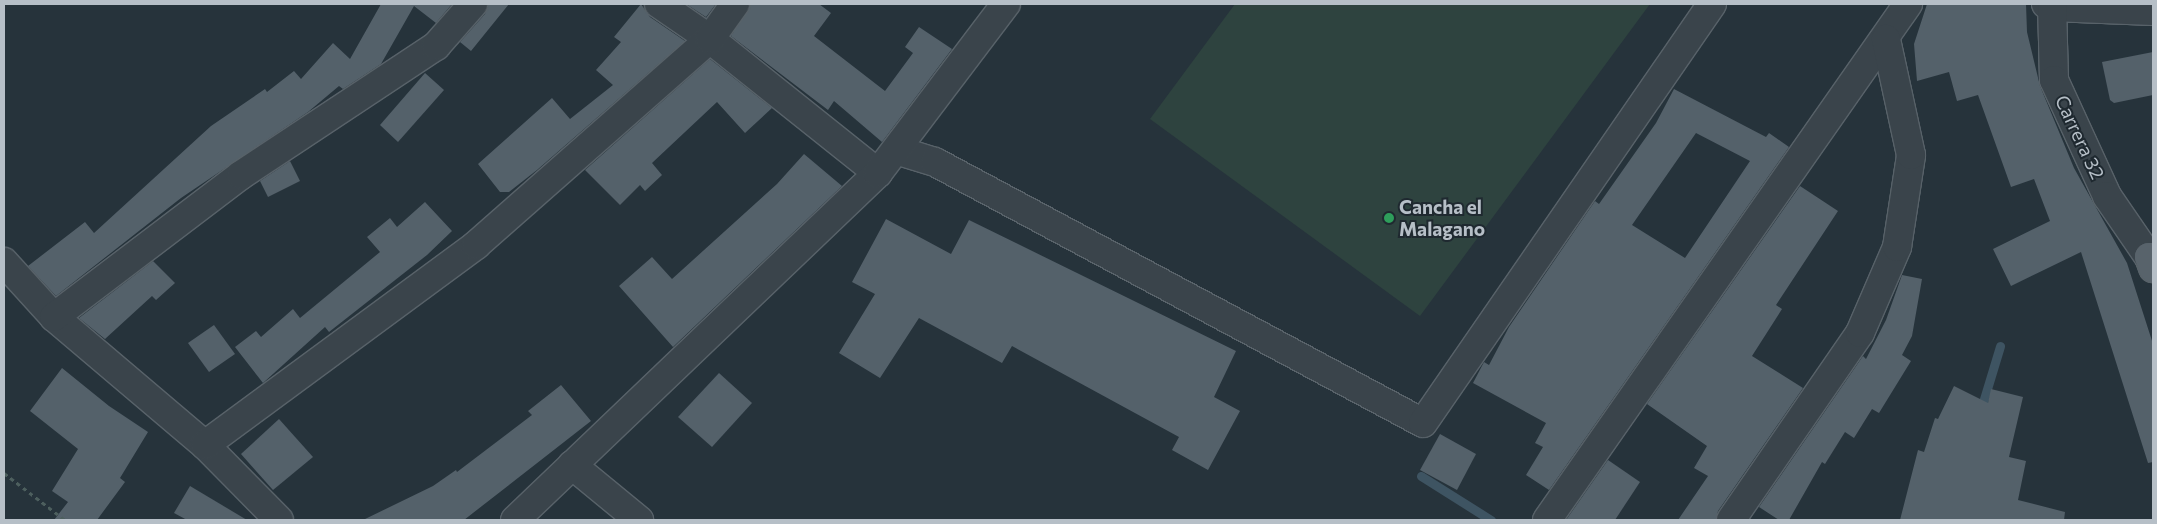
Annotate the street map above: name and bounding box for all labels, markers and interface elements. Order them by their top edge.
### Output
street label: Carrera 32 [2051,91,2109,183]
place label: Cancha el Malagano [1399,196,1485,240]
marker: Cancha el Malagano [1383,212,1395,224]

